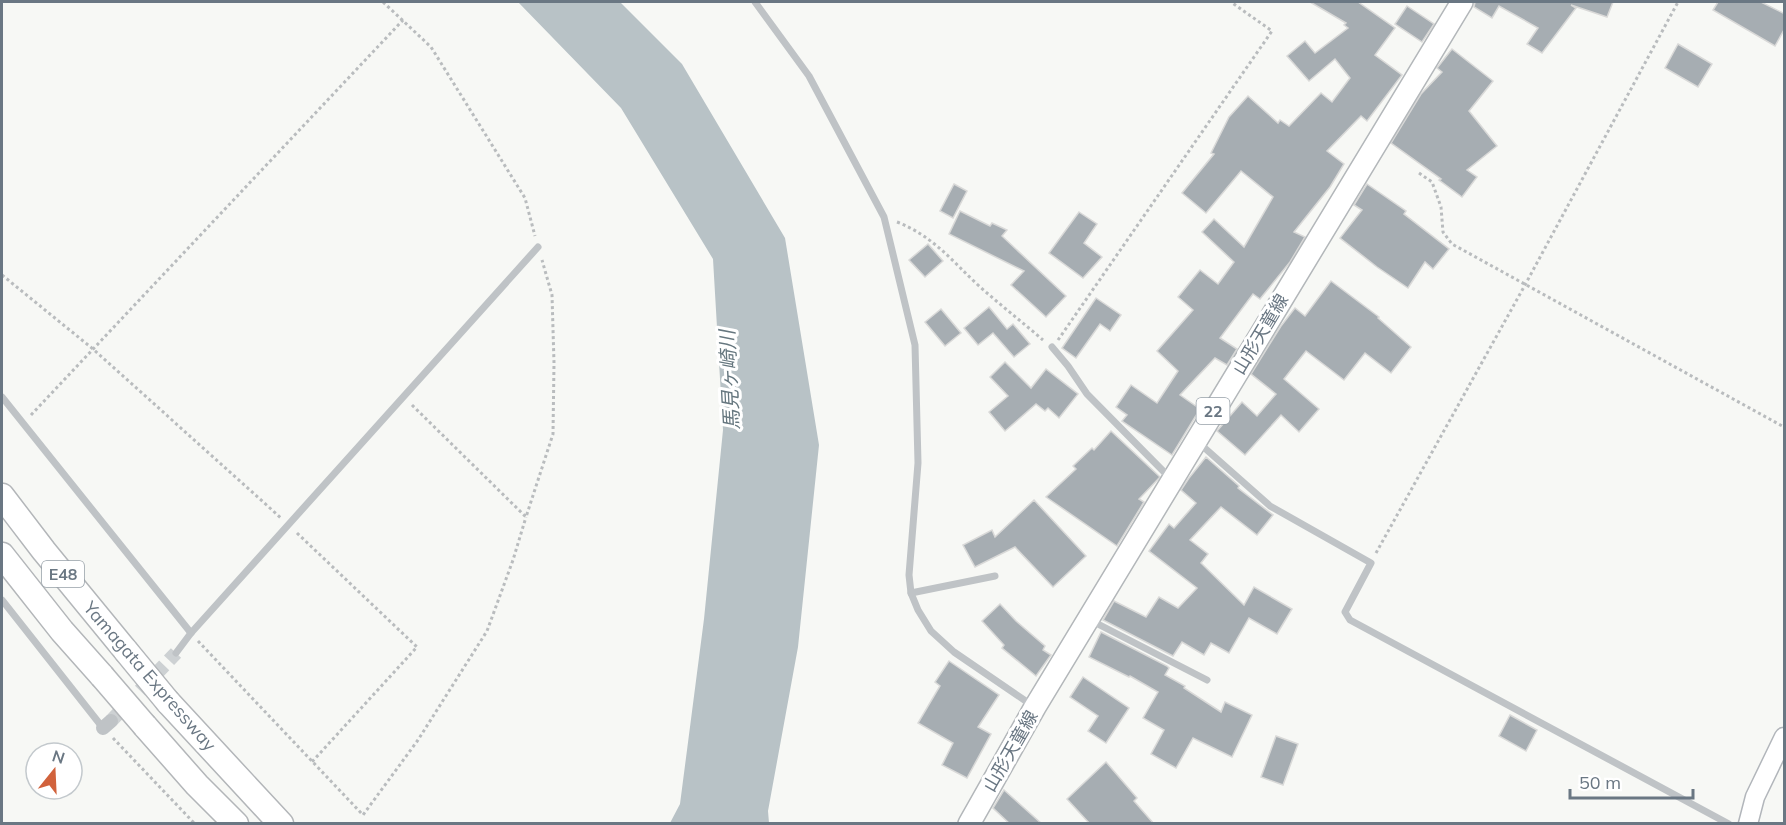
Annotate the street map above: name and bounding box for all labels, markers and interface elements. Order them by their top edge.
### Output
street label: 山形天童線 [1227,290,1293,378]
water label: 馬見ヶ崎川 [714,327,744,431]
road number: 22 [1196,398,1230,424]
road number: E48 [42,561,84,587]
street label: Yamagata Expressway [78,596,222,756]
street label: 山形天童線 [978,706,1042,796]
north arrow [24,741,84,801]
text: N [50,745,67,768]
scale bar [1570,762,1693,800]
text: 50 m [1579,771,1621,794]

